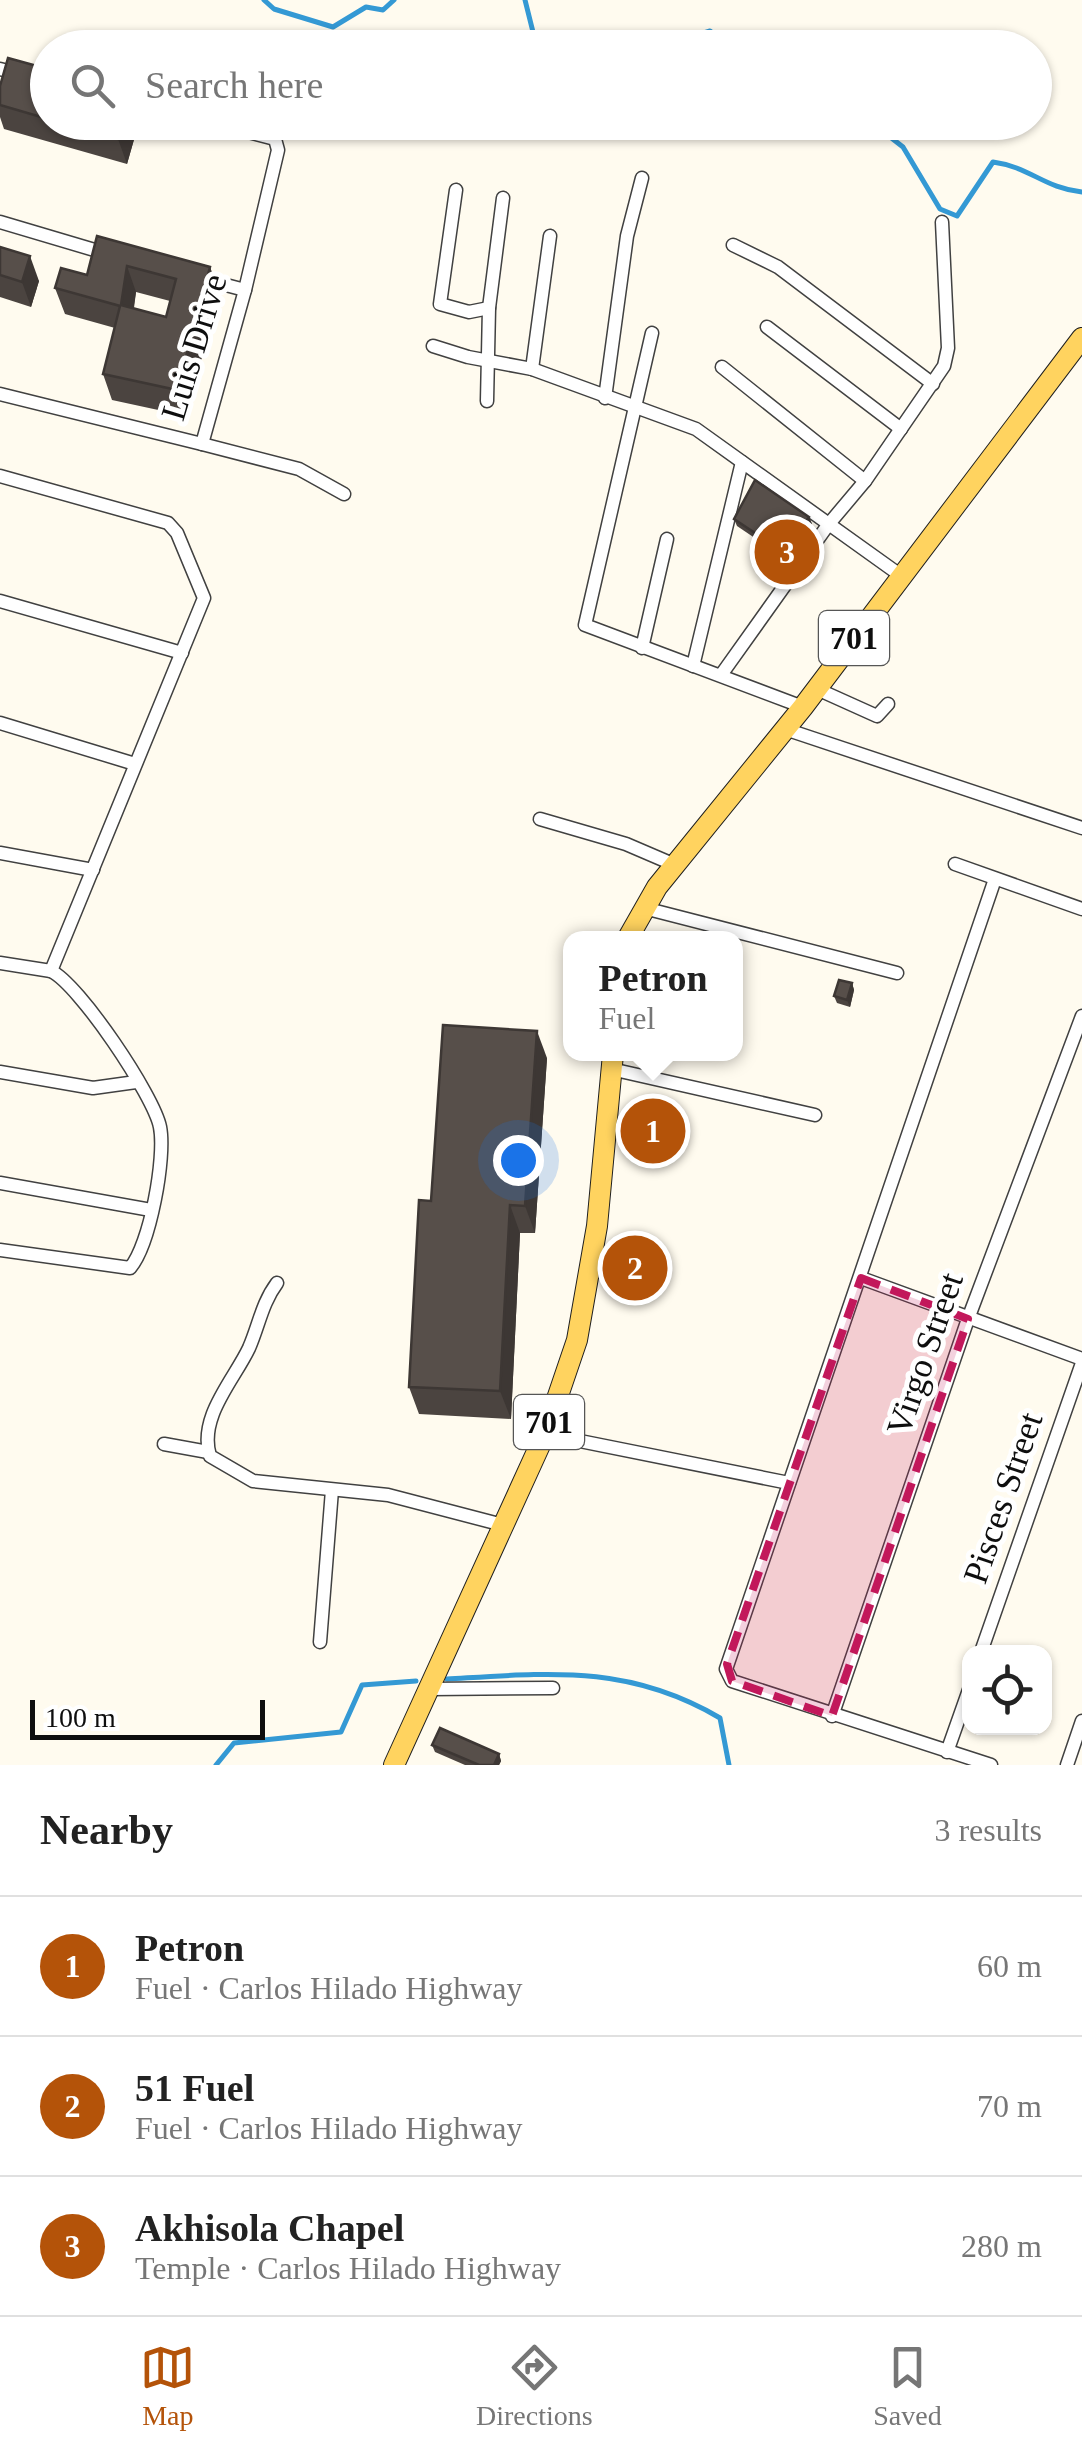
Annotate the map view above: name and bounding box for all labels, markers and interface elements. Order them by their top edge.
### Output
search box [30,30,1052,140]
icon: search [65,58,120,113]
text: Search here [145,64,323,106]
street label: Luis Drive [153,269,235,425]
pin: 3 [754,514,820,590]
road number: 701 [819,611,889,665]
popup [563,931,743,1061]
text: Petron [598,957,708,999]
text: Fuel [598,1000,655,1036]
pin: 1 [620,1094,686,1168]
your location [493,1135,544,1186]
pin: 2 [602,1230,668,1306]
street label: Virgo Street [879,1267,971,1440]
road number: 701 [514,1395,584,1449]
street label: Pisces Street [956,1407,1050,1588]
map controls [962,1645,1052,1735]
button: locate [962,1645,1052,1735]
scale bar [30,1695,265,1740]
text: 100 m [45,1702,116,1733]
text: Nearby [40,1807,173,1853]
text: 3 results [934,1812,1042,1848]
text: Petron [135,1927,244,1969]
text: 1 [65,1948,81,1984]
text: 60 m [977,1948,1042,1984]
text: Fuel · Carlos Hilado Highway [135,1970,523,2006]
text: 51 Fuel [135,2067,254,2109]
text: 2 [65,2088,81,2124]
text: 70 m [977,2088,1042,2124]
text: Fuel · Carlos Hilado Highway [135,2110,523,2146]
text: Akhisola Chapel [135,2207,404,2249]
text: 3 [65,2228,81,2264]
text: 280 m [961,2228,1042,2264]
text: Temple · Carlos Hilado Highway [135,2250,561,2286]
tab: Map [140,2340,195,2432]
tab: Directions [476,2340,593,2432]
tab: Saved [873,2340,942,2432]

